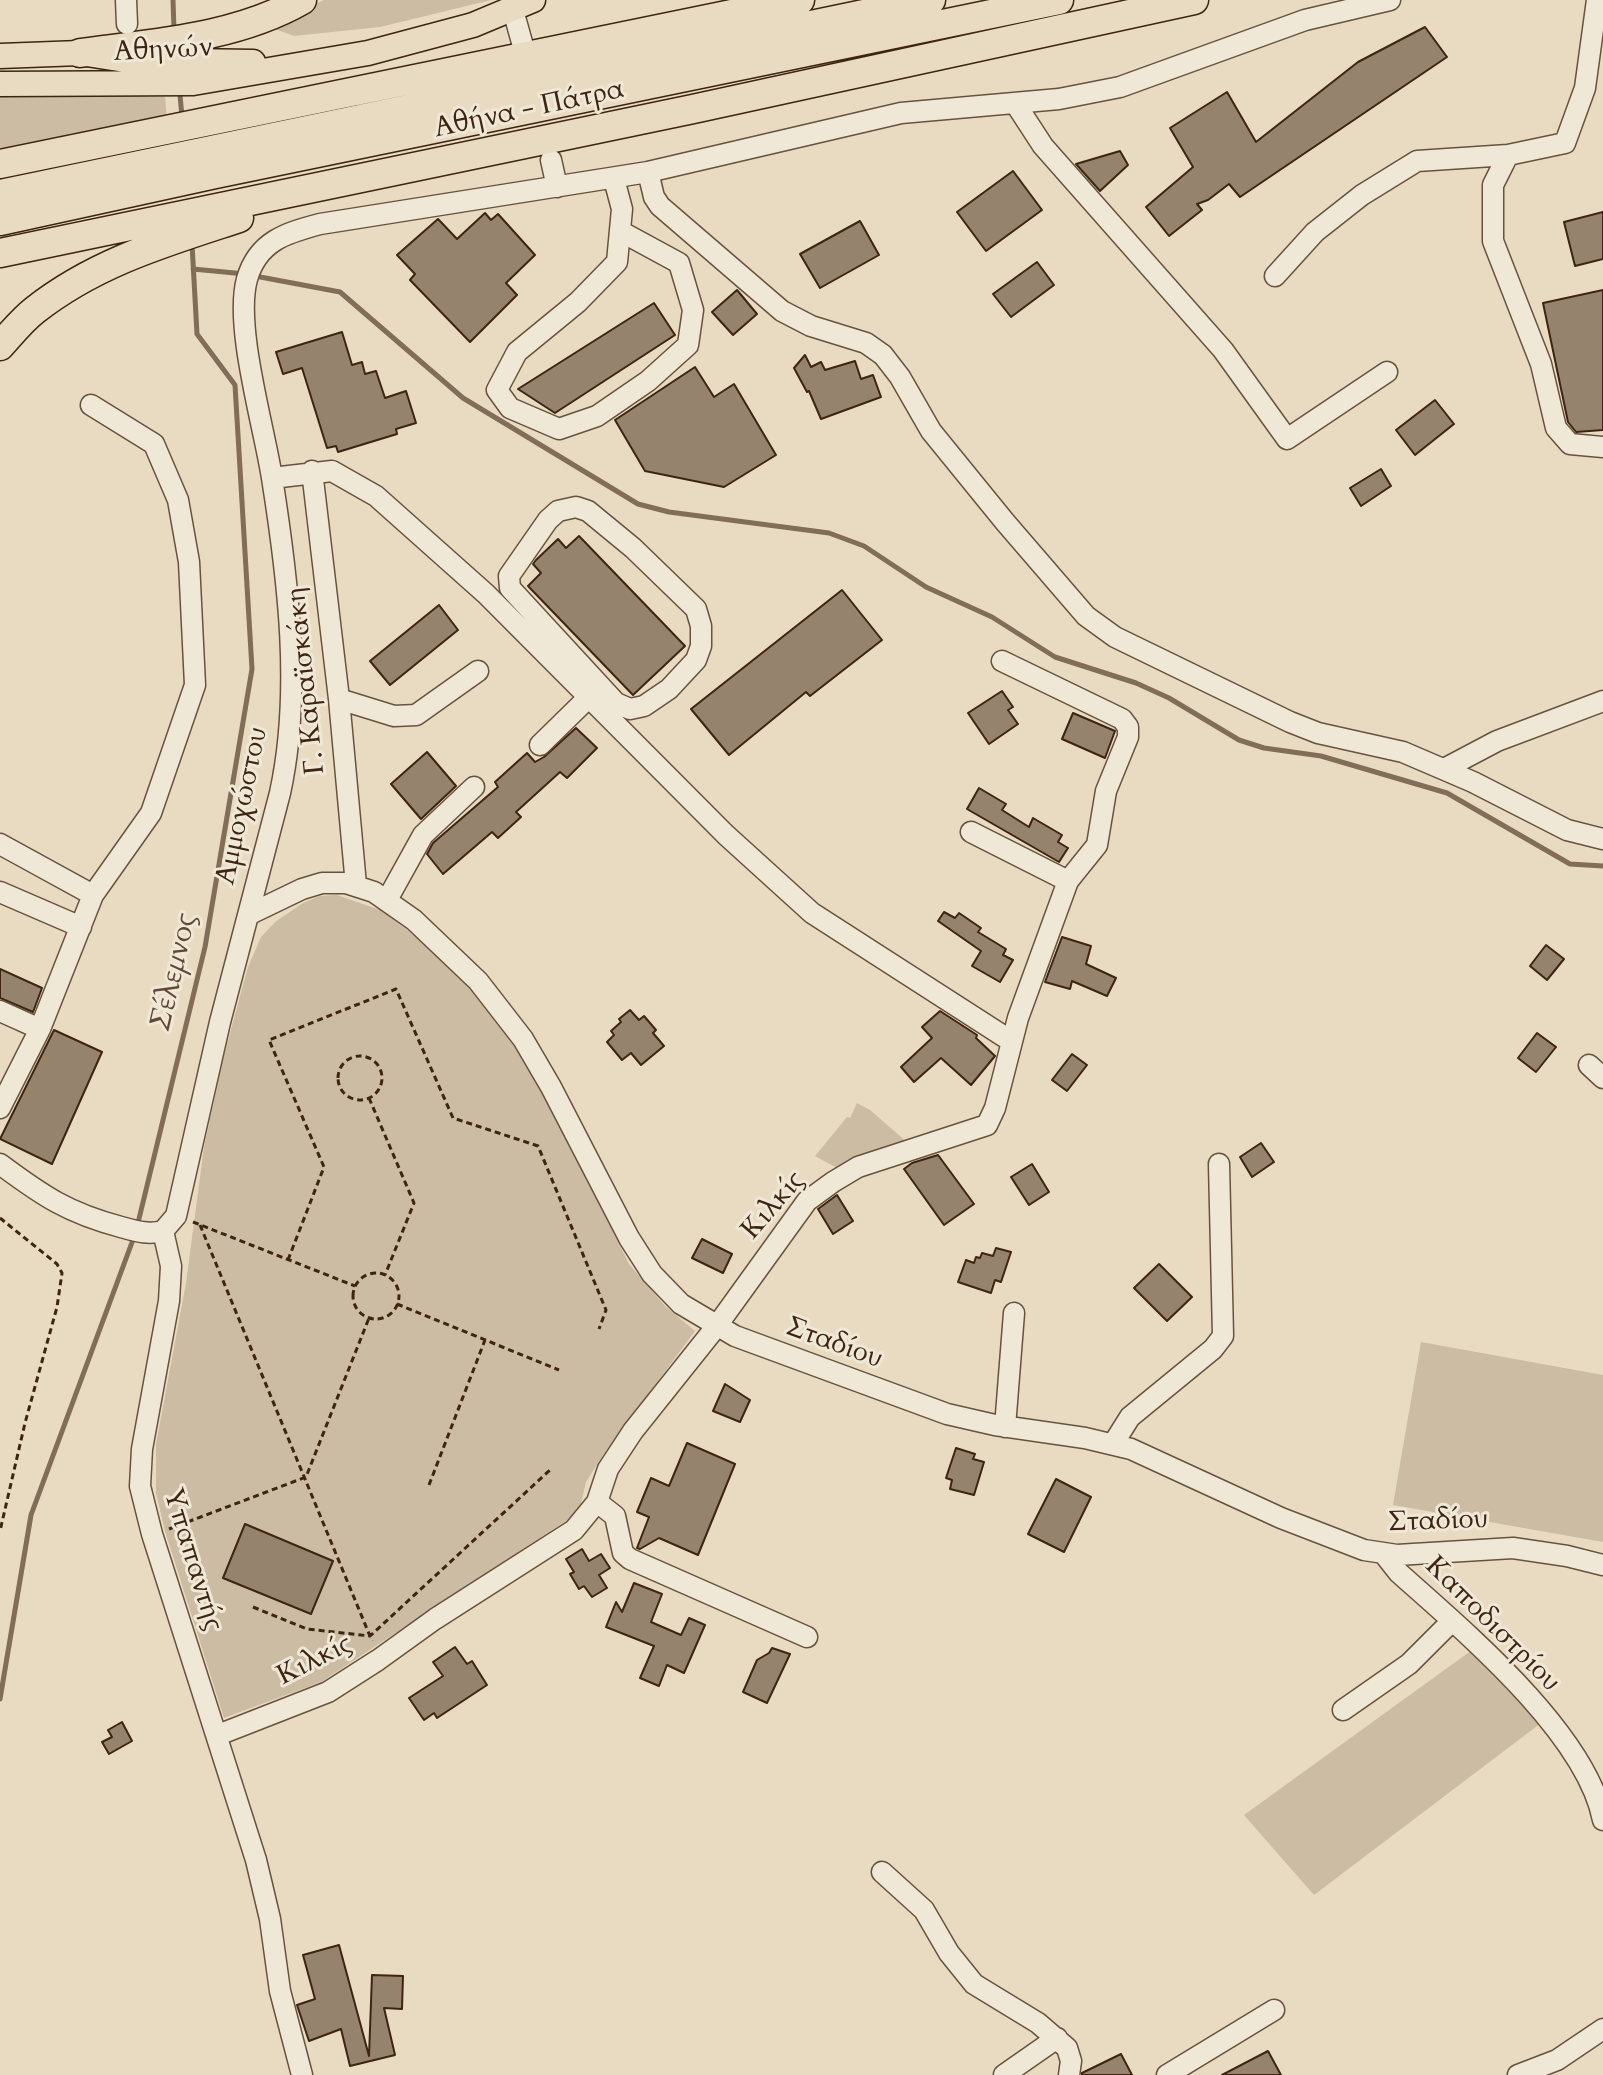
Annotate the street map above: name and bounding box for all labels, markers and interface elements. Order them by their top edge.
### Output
street label: Αθηνών [113,32,213,70]
street label: Αθήνα - Πάτρα [431,73,627,147]
street label: Γ. Καραϊσκάκη [280,586,334,776]
street label: Αμμοχώστου [210,724,276,888]
water label: Σέλεμνος [144,910,206,1034]
street label: Κιλκίς [735,1165,813,1247]
street label: Σταδίου [781,1311,887,1377]
street label: Υπαπαντής [154,1485,230,1635]
street label: Σταδίου [1387,1503,1489,1541]
street label: Καποδιστρίου [1417,1550,1567,1700]
street label: Κιλκίς [272,1628,358,1694]

